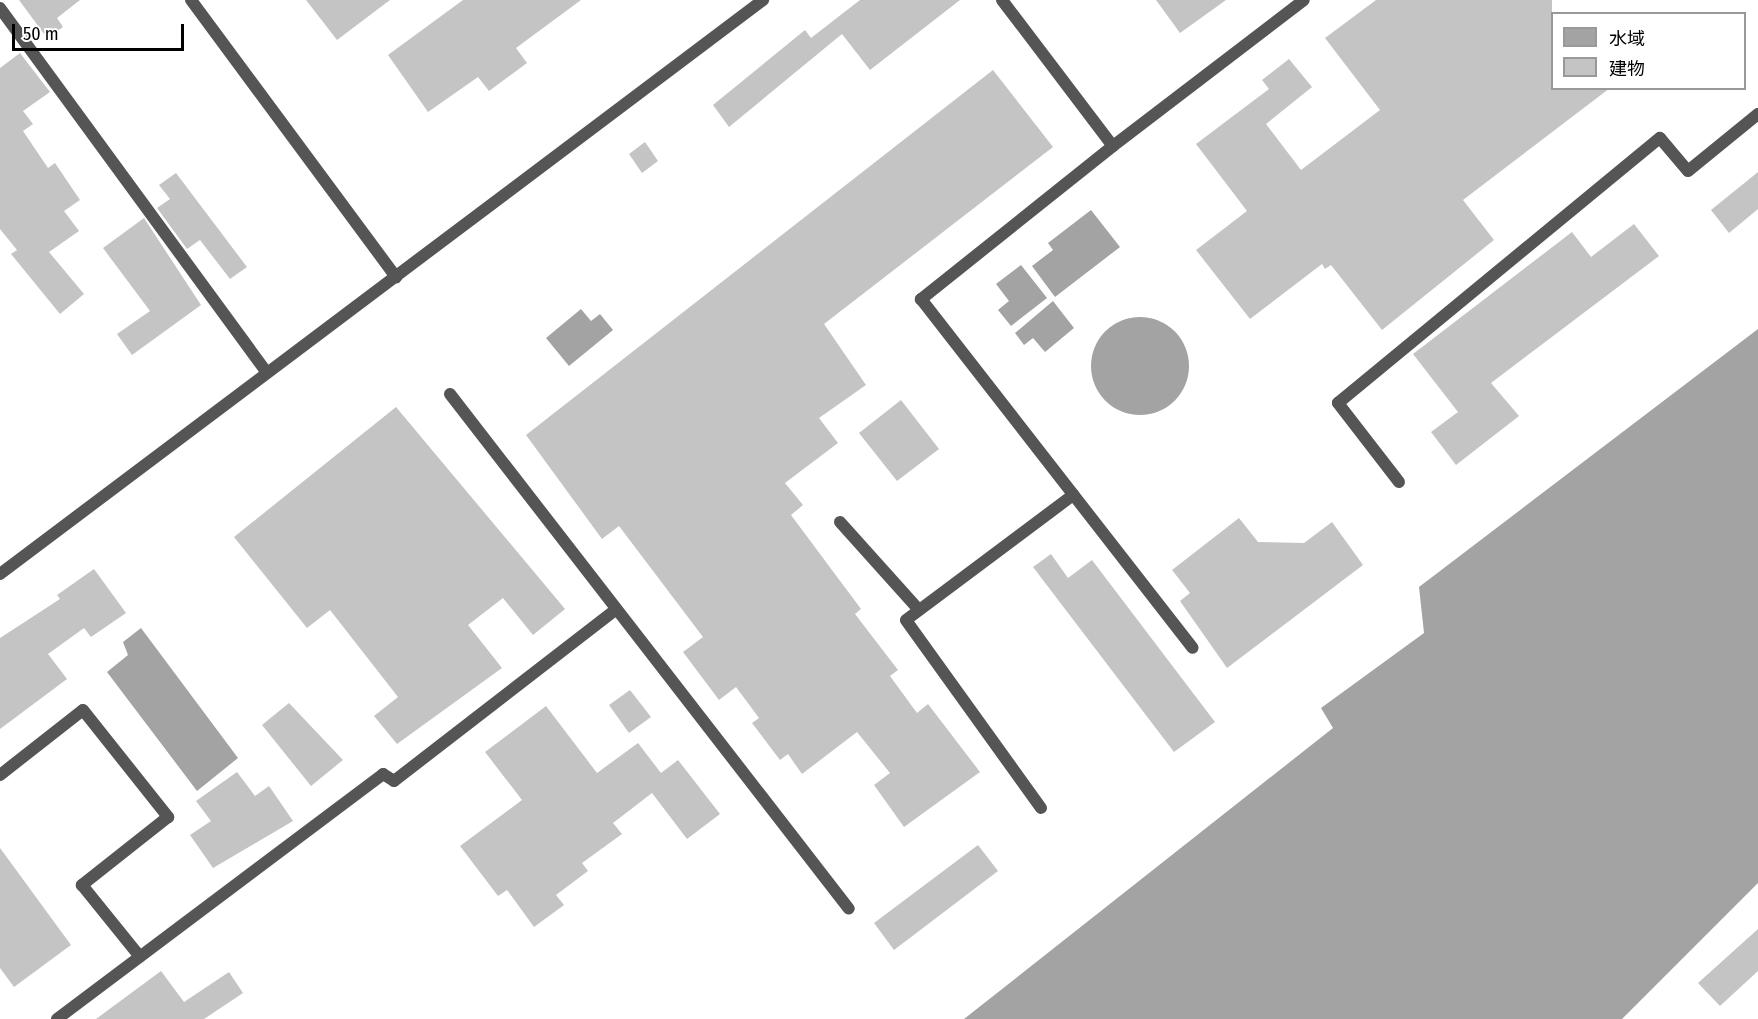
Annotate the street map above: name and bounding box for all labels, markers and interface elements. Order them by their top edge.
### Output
scale bar [15,12,188,50]
legend [1551,12,1746,90]
text: 50 m [23,23,59,45]
text: 水域 [1609,28,1645,50]
text: 建物 [1609,58,1645,80]

